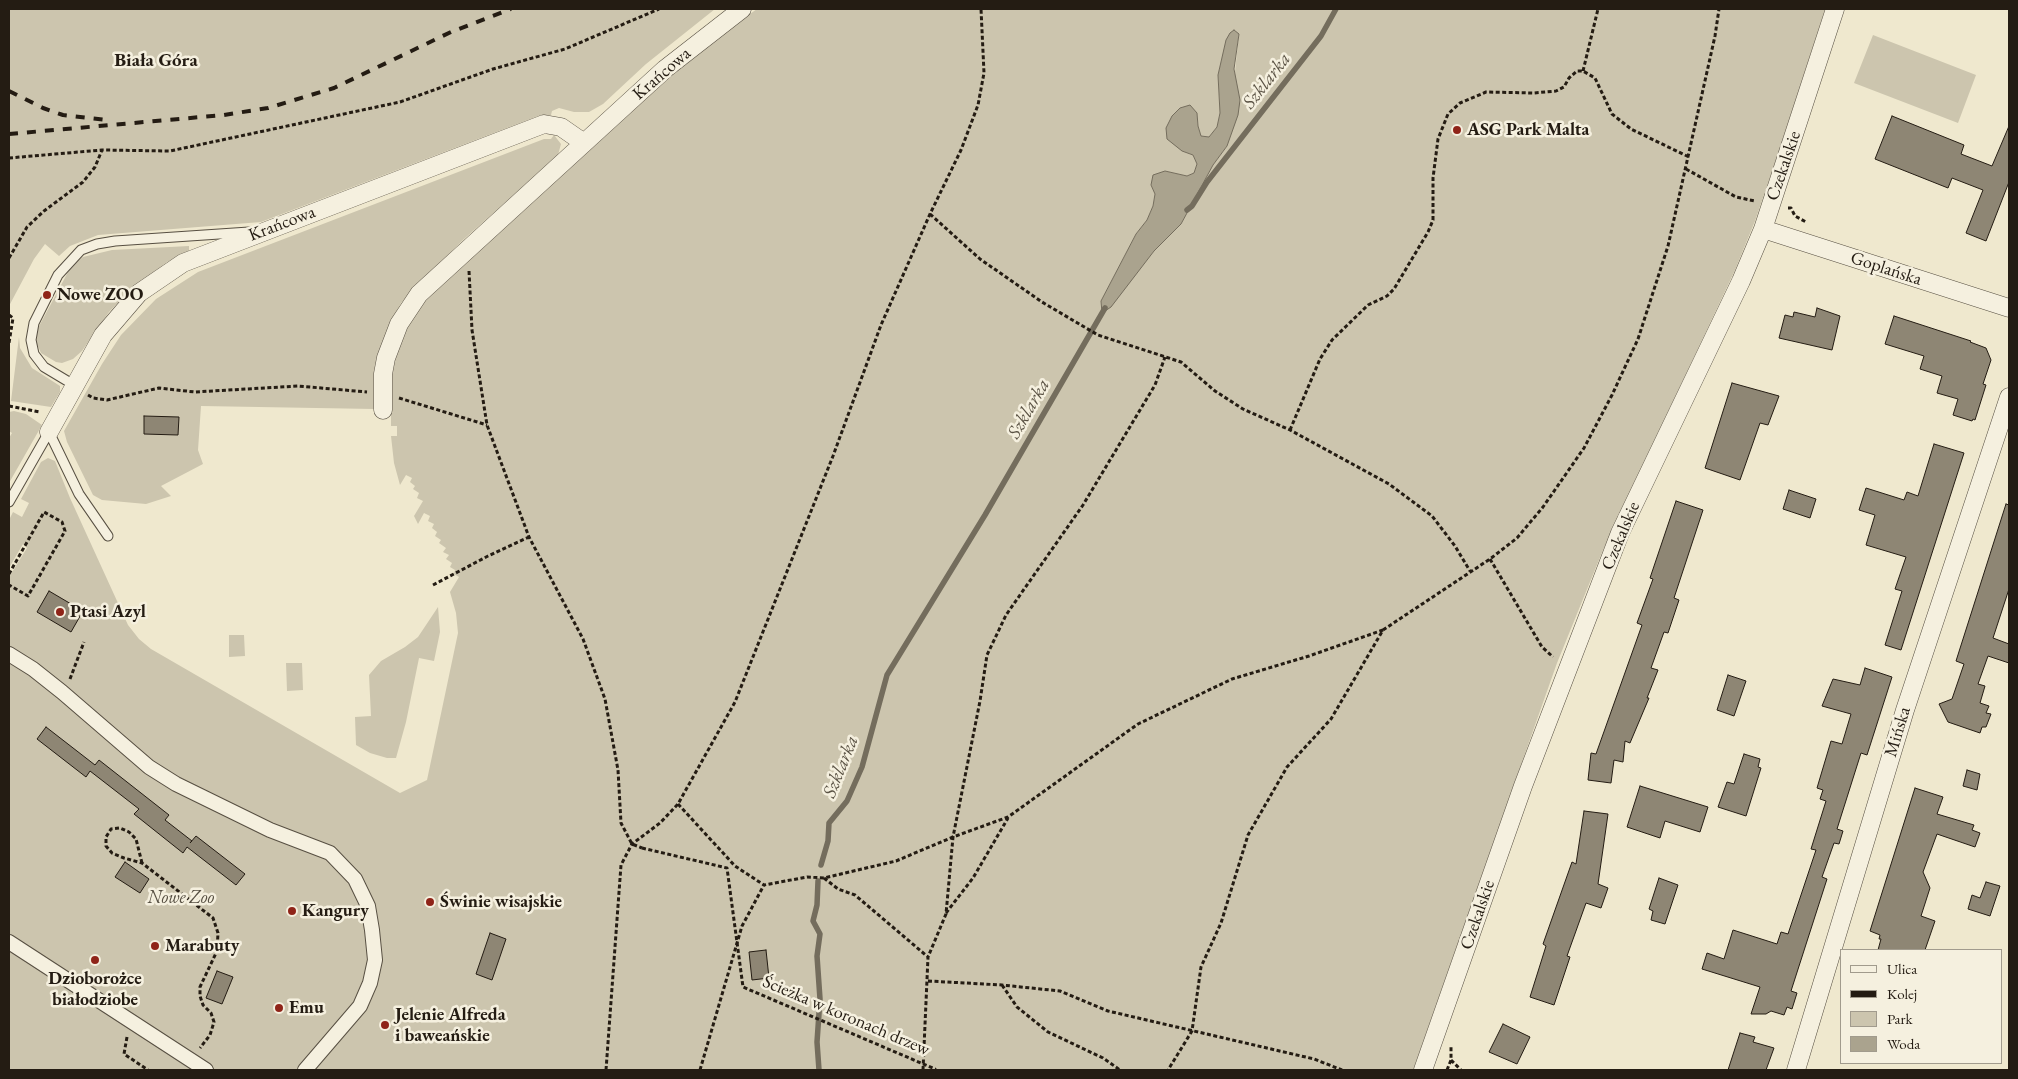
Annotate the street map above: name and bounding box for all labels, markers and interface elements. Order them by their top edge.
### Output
street label: Krańcowa [629,43,695,105]
water label: Szklarka [1238,48,1296,114]
district label: Biała Góra [114,50,198,72]
place label: ASG Park Malta [1467,119,1589,141]
marker: ASG Park Malta [1451,124,1463,136]
street label: Czekalskie [1762,128,1806,204]
street label: Krańcowa [246,201,318,247]
street label: Goplańska [1848,247,1924,291]
place label: Nowe ZOO [57,284,143,306]
marker: Nowe ZOO [41,289,53,301]
water label: Szklarka [1003,375,1055,443]
street label: Czekalskie [1597,499,1645,573]
place label: Ptasi Azyl [70,601,146,623]
marker: Ptasi Azyl [54,606,66,618]
street label: Mińska [1880,704,1916,760]
water label: Szklarka [818,733,864,801]
street label: Czekalskie [1456,877,1500,953]
park label: Nowe Zoo [148,887,214,909]
place label: Świnie wisajskie [440,891,562,913]
marker: Świnie wisajskie [424,896,436,908]
place label: Kangury [302,900,369,922]
marker: Kangury [286,905,298,917]
place label: Marabuty [165,935,239,957]
marker: Marabuty [149,940,161,952]
legend [1840,949,2003,1064]
marker: Dzioborożce białodziobe [89,954,101,966]
text: Ulica [1887,959,1917,978]
place label: Dzioborożce białodziobe [48,968,142,1011]
street label: Ścieżka w koronach drzew [759,971,933,1061]
text: Kolej [1887,984,1917,1003]
place label: Emu [289,997,324,1019]
marker: Emu [273,1002,285,1014]
place label: Jelenie Alfreda i baweańskie [395,1004,506,1046]
text: Park [1887,1009,1913,1028]
marker: Jelenie Alfreda i baweańskie [379,1019,391,1031]
text: Woda [1887,1034,1920,1053]

